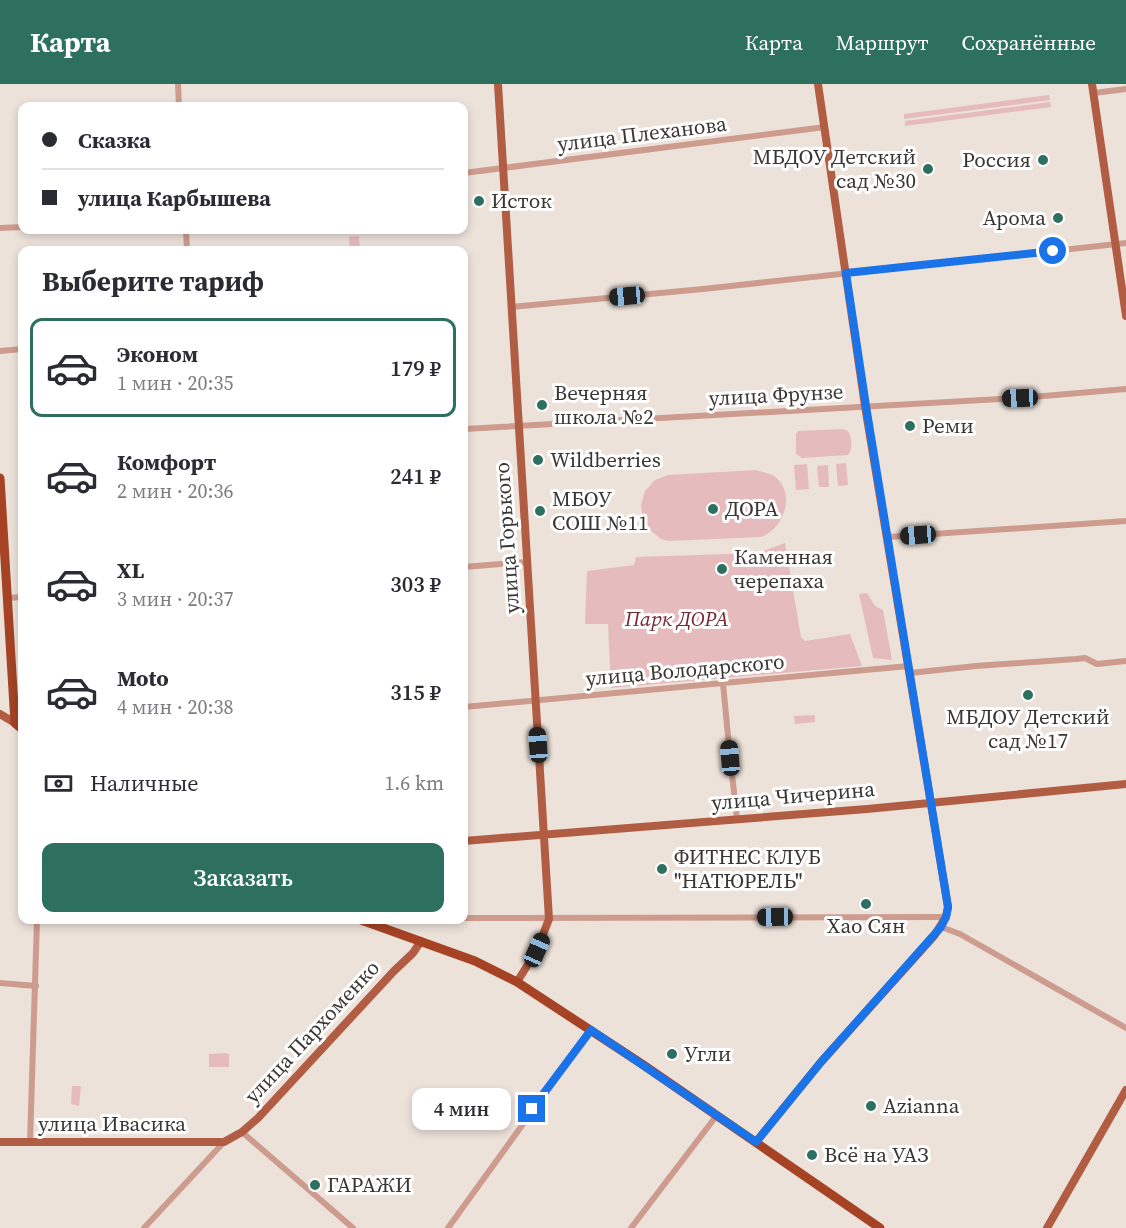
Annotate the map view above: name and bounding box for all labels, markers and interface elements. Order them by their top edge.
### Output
text: Карта [30,23,111,61]
text: Карта [745,28,803,57]
text: Маршрут [836,28,929,57]
text: Сохранённые [962,28,1096,57]
street label: улица Плеханова [556,109,729,158]
text: Сказка [78,125,151,155]
place label: МБДОУ Детский сад №30 [753,142,916,195]
place label: Россия [962,145,1031,174]
marker: Россия [1036,153,1050,167]
marker: МБДОУ Детский сад №30 [921,162,935,176]
text: улица Карбышева [78,183,271,213]
place label: Исток [491,186,552,215]
marker: Исток [472,194,486,208]
place label: Арома [983,203,1046,232]
marker: Арома [1051,211,1065,225]
route start [1039,237,1066,264]
text: Выберите тариф [42,263,264,300]
car [608,285,646,307]
text: Эконом [117,339,198,369]
icon: car [45,341,99,395]
text: 179 ₽ [390,353,441,383]
text: 1 мин · 20:35 [117,369,233,397]
street label: улица Фрунзе [708,376,844,413]
place label: Вечерняя школа №2 [554,378,654,431]
car [1002,388,1038,408]
marker: Вечерняя школа №2 [535,398,549,412]
place label: Реми [922,411,974,440]
marker: Реми [903,419,917,433]
place label: Wildberries [550,445,661,474]
text: Комфорт [117,447,216,477]
icon: car [45,449,99,503]
marker: Wildberries [531,453,545,467]
text: 241 ₽ [390,461,441,491]
street label: улица Горького [487,461,526,615]
text: 2 мин · 20:36 [117,477,233,505]
place label: МБОУ СОШ №11 [552,484,649,537]
place label: ДОРА [725,494,778,523]
marker: ДОРА [706,502,720,516]
marker: МБОУ СОШ №11 [533,504,547,518]
car [899,525,937,545]
place label: Каменная черепаха [734,542,833,595]
text: XL [117,555,144,585]
icon: car [45,557,99,611]
marker: Каменная черепаха [715,562,729,576]
text: 303 ₽ [390,569,441,599]
text: 3 мин · 20:37 [117,585,233,613]
park label: Парк ДОРА [624,604,729,633]
street label: улица Володарского [584,646,786,693]
text: Moto [117,663,169,693]
icon: car [45,665,99,719]
text: 315 ₽ [390,677,441,707]
marker: МБДОУ Детский сад №17 [1021,688,1035,702]
text: 4 мин · 20:38 [117,693,233,721]
place label: МБДОУ Детский сад №17 [946,702,1110,755]
car [528,726,548,764]
car [719,739,741,777]
icon: cash [42,767,75,800]
text: Наличные [90,768,199,798]
text: 1.6 km [384,769,444,797]
street label: улица Чичерина [710,774,876,817]
place label: ФИТНЕС КЛУБ "НАТЮРЕЛЬ" [674,842,821,895]
button: Заказать [42,843,444,912]
marker: ФИТНЕС КЛУБ "НАТЮРЕЛЬ" [655,862,669,876]
marker: Хао Сян [859,897,873,911]
car [757,908,793,926]
place label: Хао Сян [827,911,905,940]
car [521,930,553,970]
street label: улица Пархоменко [238,954,386,1110]
place label: Угли [684,1039,731,1068]
marker: Угли [665,1047,679,1061]
callout: 4 мин [412,1088,511,1130]
place label: Azianna [883,1091,960,1120]
text: 4 мин [434,1095,489,1123]
route end [518,1095,545,1122]
marker: Azianna [864,1099,878,1113]
street label: улица Ивасика [38,1109,186,1138]
place label: Всё на УАЗ [824,1140,929,1169]
marker: Всё на УАЗ [805,1148,819,1162]
place label: ГАРАЖИ [327,1170,412,1199]
marker: ГАРАЖИ [308,1178,322,1192]

